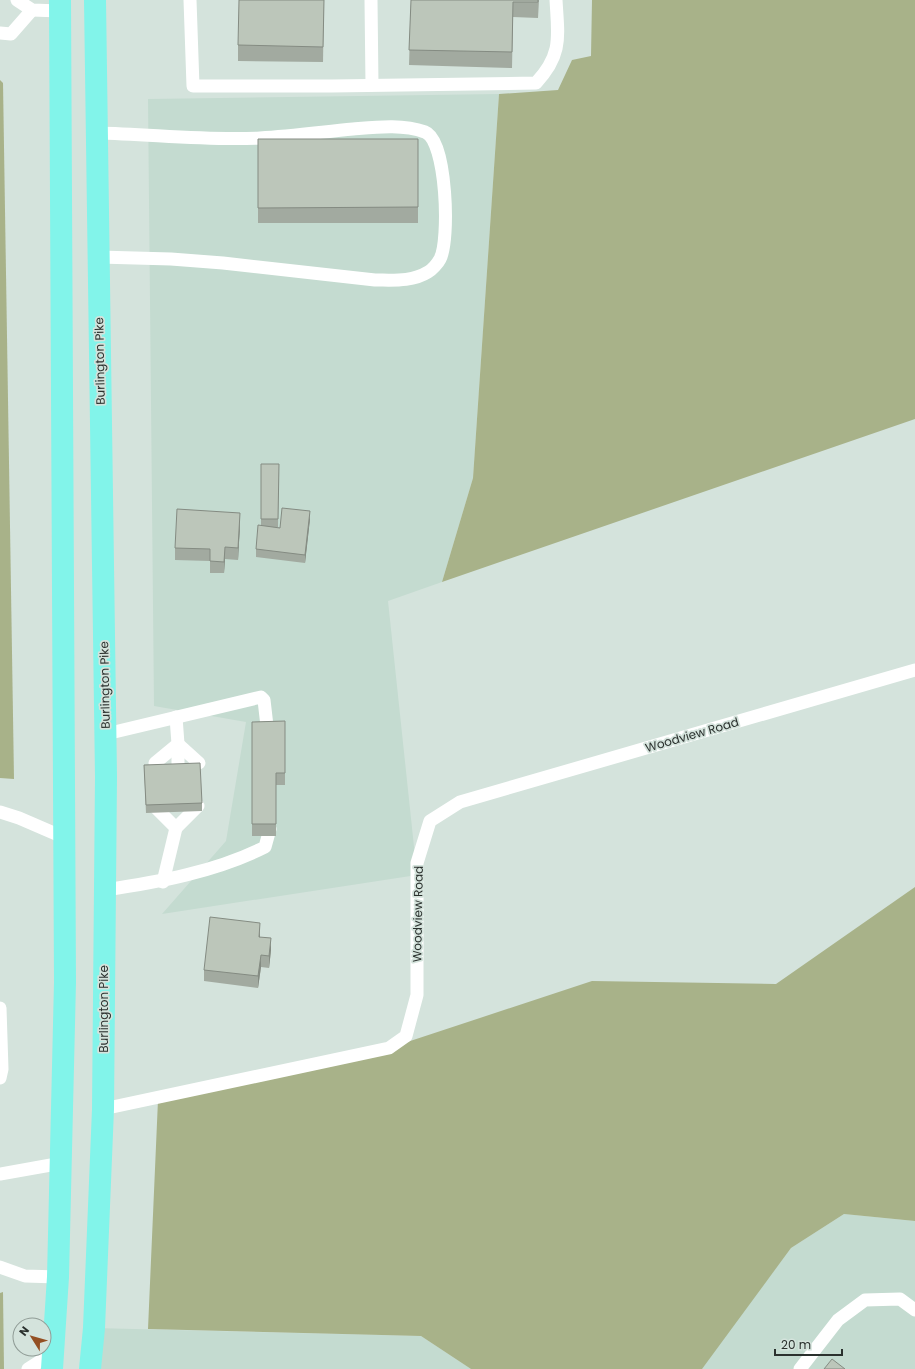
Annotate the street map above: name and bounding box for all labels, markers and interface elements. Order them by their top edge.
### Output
street label: Burlington Pike [90,317,109,405]
street label: Burlington Pike [95,641,114,729]
street label: Woodview Road [643,713,741,756]
street label: Woodview Road [408,866,427,962]
street label: Burlington Pike [95,965,112,1053]
north arrow [12,1317,52,1357]
text: N [15,1323,33,1339]
scale bar [775,1331,842,1357]
text: 20 m [781,1336,811,1353]

